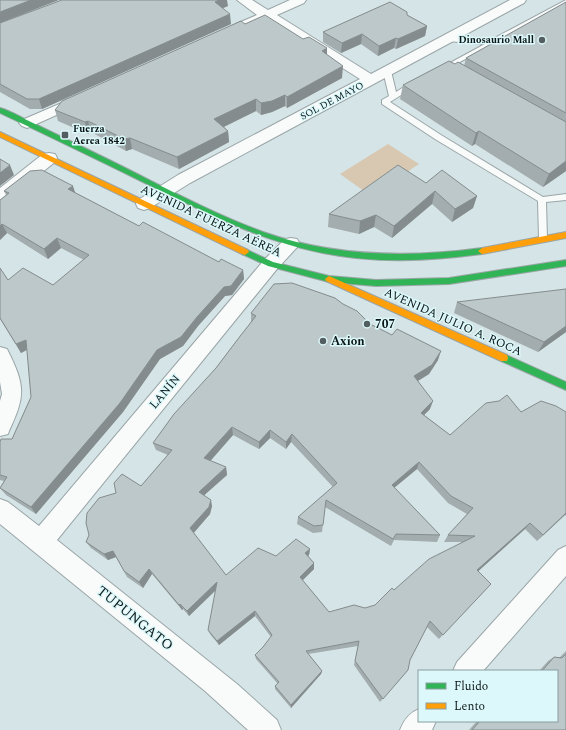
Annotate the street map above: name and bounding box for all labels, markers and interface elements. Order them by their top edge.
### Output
place label: Dinosaurio Mall [458,32,534,48]
marker: Dinosaurio Mall [537,35,547,45]
street label: SOL DE MAYO [297,77,367,125]
place label: Fuerza Aerea 1842 [73,121,125,149]
marker: Fuerza Aerea 1842 [60,130,70,140]
street label: AVENIDA FUERZA AÉREA [137,180,285,262]
street label: AVENIDA JULIO A. ROCA [381,283,525,361]
place label: 707 [375,315,395,334]
marker: 707 [362,319,372,329]
place label: Axion [331,332,365,351]
marker: Axion [318,336,328,346]
street label: LANÍN [145,371,185,413]
street label: TUPUNGATO [92,580,178,656]
legend [418,670,558,722]
text: Fluido [454,677,488,696]
text: Lento [454,697,485,716]

